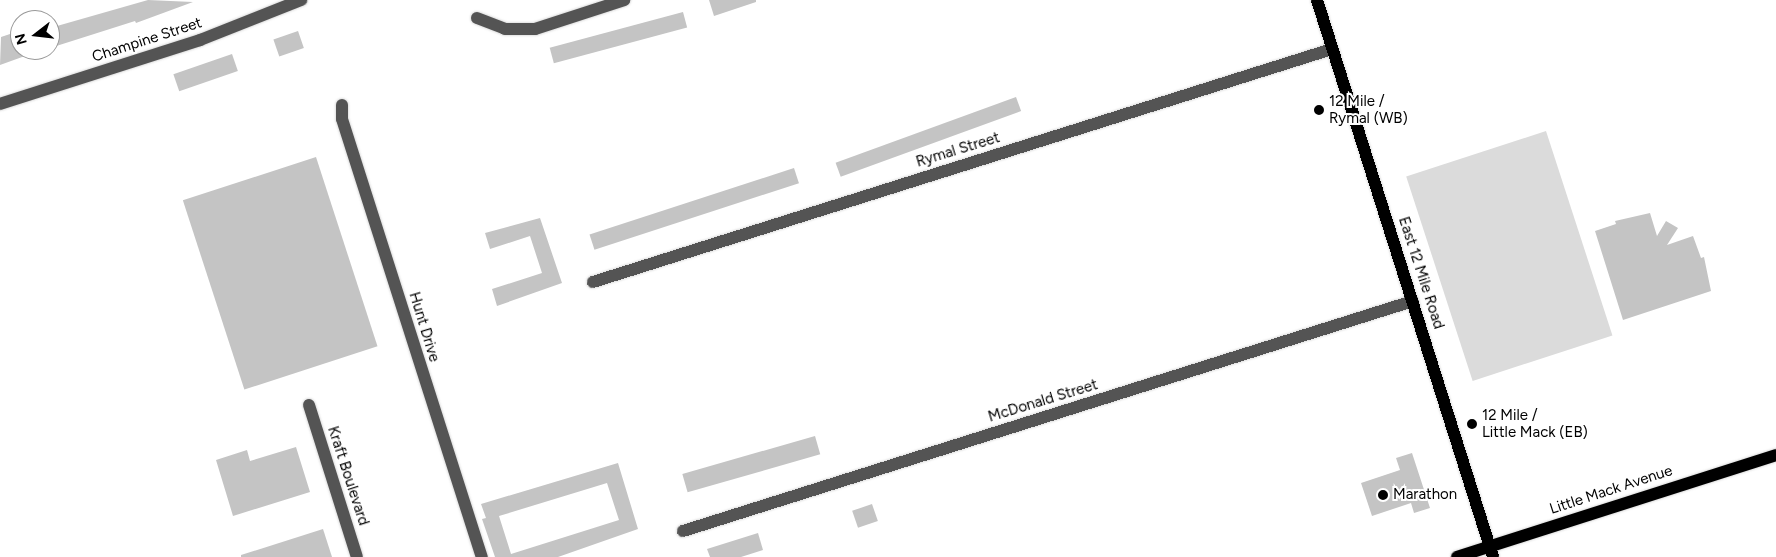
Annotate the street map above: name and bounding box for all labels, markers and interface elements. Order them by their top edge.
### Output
north arrow [10,10,60,60]
street label: Champine Street [90,14,204,66]
text: N [11,31,31,47]
place label: 12 Mile / Rymal (WB) [1329,92,1408,127]
marker: 12 Mile / Rymal (WB) [1313,104,1325,116]
street label: Rymal Street [914,129,1002,171]
street label: East 12 Mile Road [1394,215,1448,331]
street label: Hunt Drive [405,290,443,364]
street label: McDonald Street [986,376,1100,426]
place label: 12 Mile / Little Mack (EB) [1482,406,1588,441]
marker: 12 Mile / Little Mack (EB) [1466,418,1478,430]
street label: Kraft Boulevard [323,424,373,528]
street label: Little Mack Avenue [1547,462,1675,518]
place label: Marathon [1393,486,1457,504]
marker: Marathon [1377,489,1389,501]

